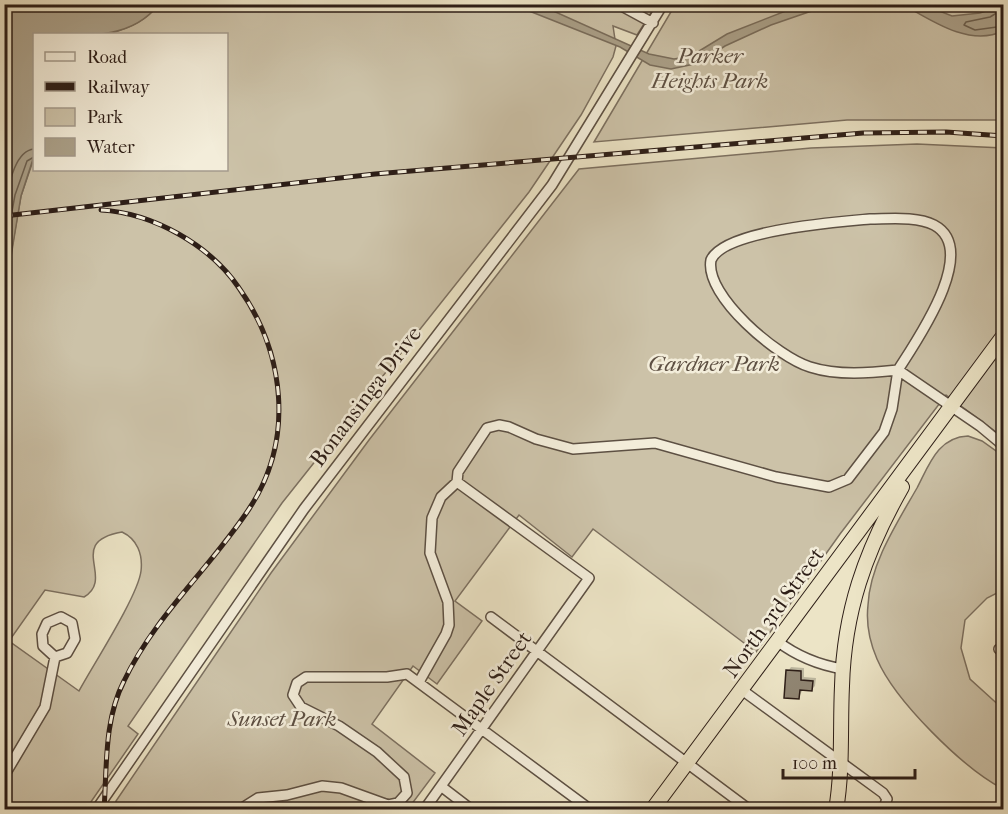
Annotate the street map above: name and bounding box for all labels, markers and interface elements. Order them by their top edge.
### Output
legend [33,33,228,171]
park label: Parker Heights Park [651,43,768,94]
text: Road [87,47,127,68]
text: Railway [87,77,151,98]
text: Park [87,107,124,128]
text: Water [86,137,135,158]
street label: Bonansinga Drive [305,321,427,472]
park label: Gardner Park [648,351,780,377]
street label: North 3rd Street [718,542,830,683]
street label: Maple Street [446,626,537,741]
park label: Sunset Park [226,706,337,732]
scale bar [783,742,915,780]
text: 100 m [792,753,837,774]

